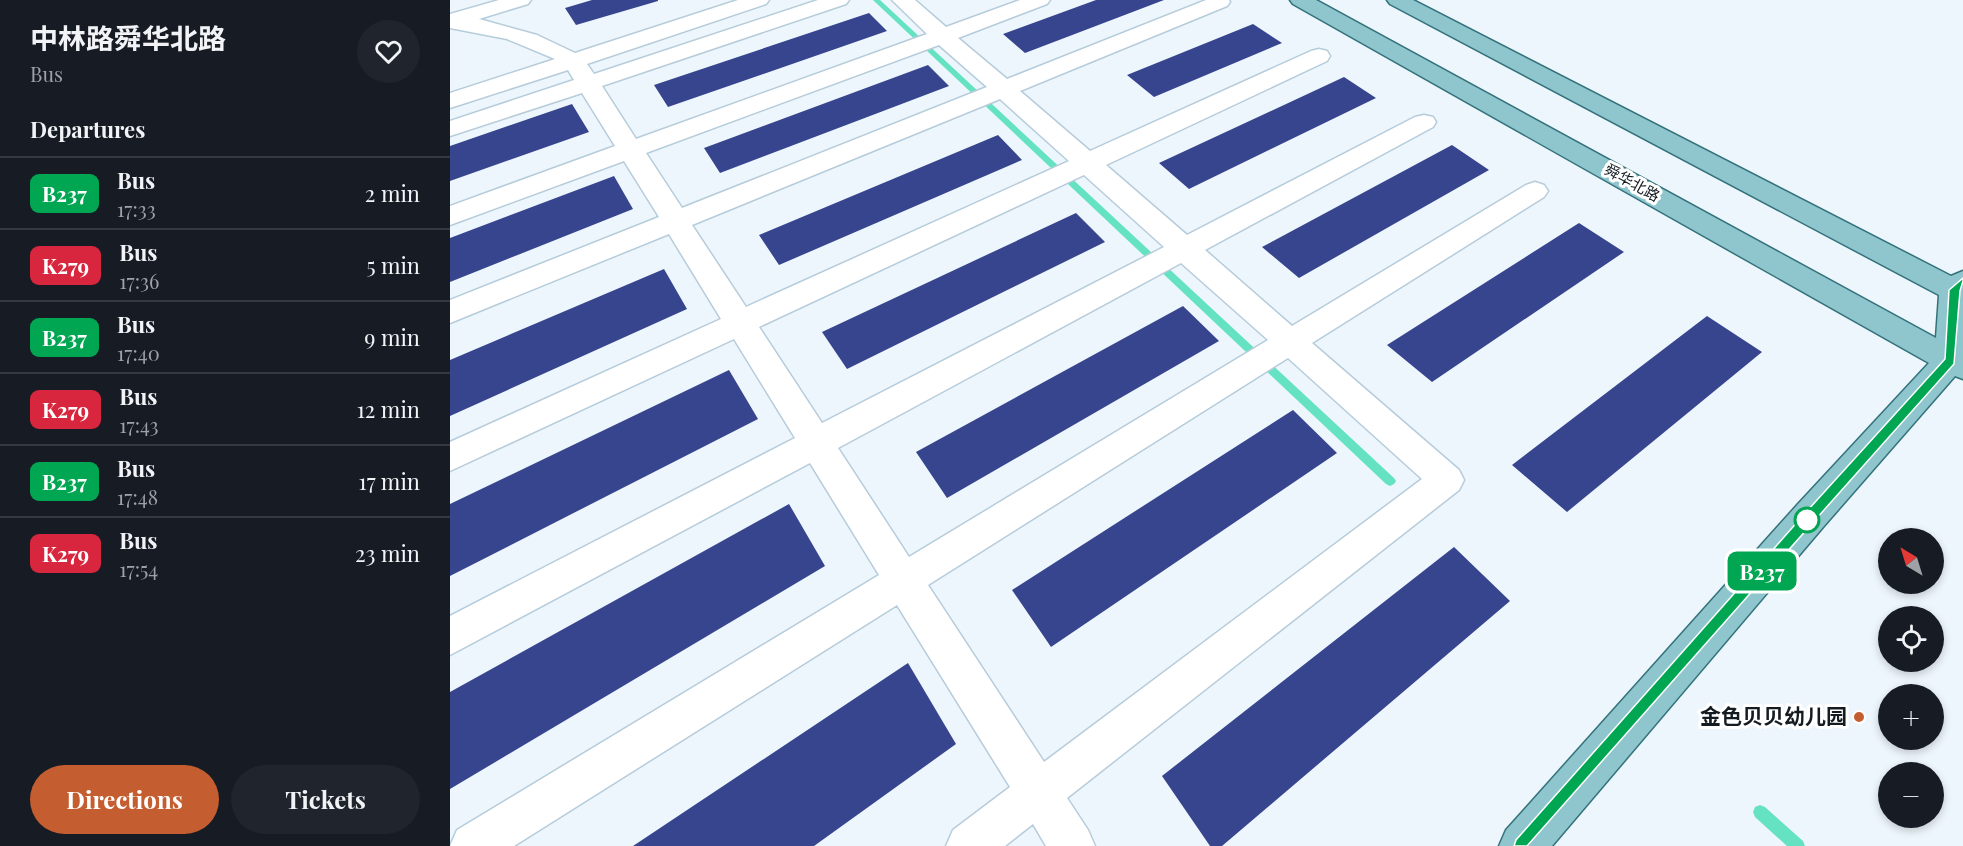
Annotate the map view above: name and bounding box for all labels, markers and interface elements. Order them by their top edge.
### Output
text: 中林路舜华北路 [30,19,226,56]
button: heart [357,20,420,83]
text: Bus [30,60,63,87]
text: Departures [30,114,145,144]
street label: 舜华北路 [1601,159,1664,205]
text: Bus [117,165,155,195]
text: 2 min [365,178,420,208]
text: B237 [42,179,87,207]
text: 17:33 [117,195,156,222]
text: Bus [119,237,157,267]
text: 5 min [367,250,420,280]
text: K279 [42,251,89,279]
text: 17:36 [119,267,159,294]
text: Bus [117,309,155,339]
text: 9 min [364,322,420,352]
text: B237 [42,323,87,351]
text: 17:40 [117,339,160,366]
text: Bus [119,381,157,411]
text: 12 min [357,394,420,424]
text: K279 [42,395,89,423]
text: 17:43 [119,411,159,438]
text: Bus [117,453,155,483]
text: 17 min [359,466,420,496]
text: B237 [42,467,87,495]
text: 17:48 [117,483,158,510]
unlabelled marker [1794,507,1820,533]
text: Bus [119,525,157,555]
north arrow [1878,528,1944,594]
map controls [1878,528,1944,828]
text: 23 min [355,538,420,568]
text: K279 [42,539,89,567]
line badge: B237 [1720,552,1804,590]
text: 17:54 [119,555,158,582]
text: B237 [1740,557,1784,585]
button: locate [1878,606,1944,672]
button: + [1878,684,1944,750]
place label: 金色贝贝幼儿园 [1700,701,1847,729]
marker: 金色贝贝幼儿园 [1852,710,1866,724]
button: − [1878,762,1944,828]
button: Directions [30,765,219,834]
button: Tickets [231,765,420,834]

